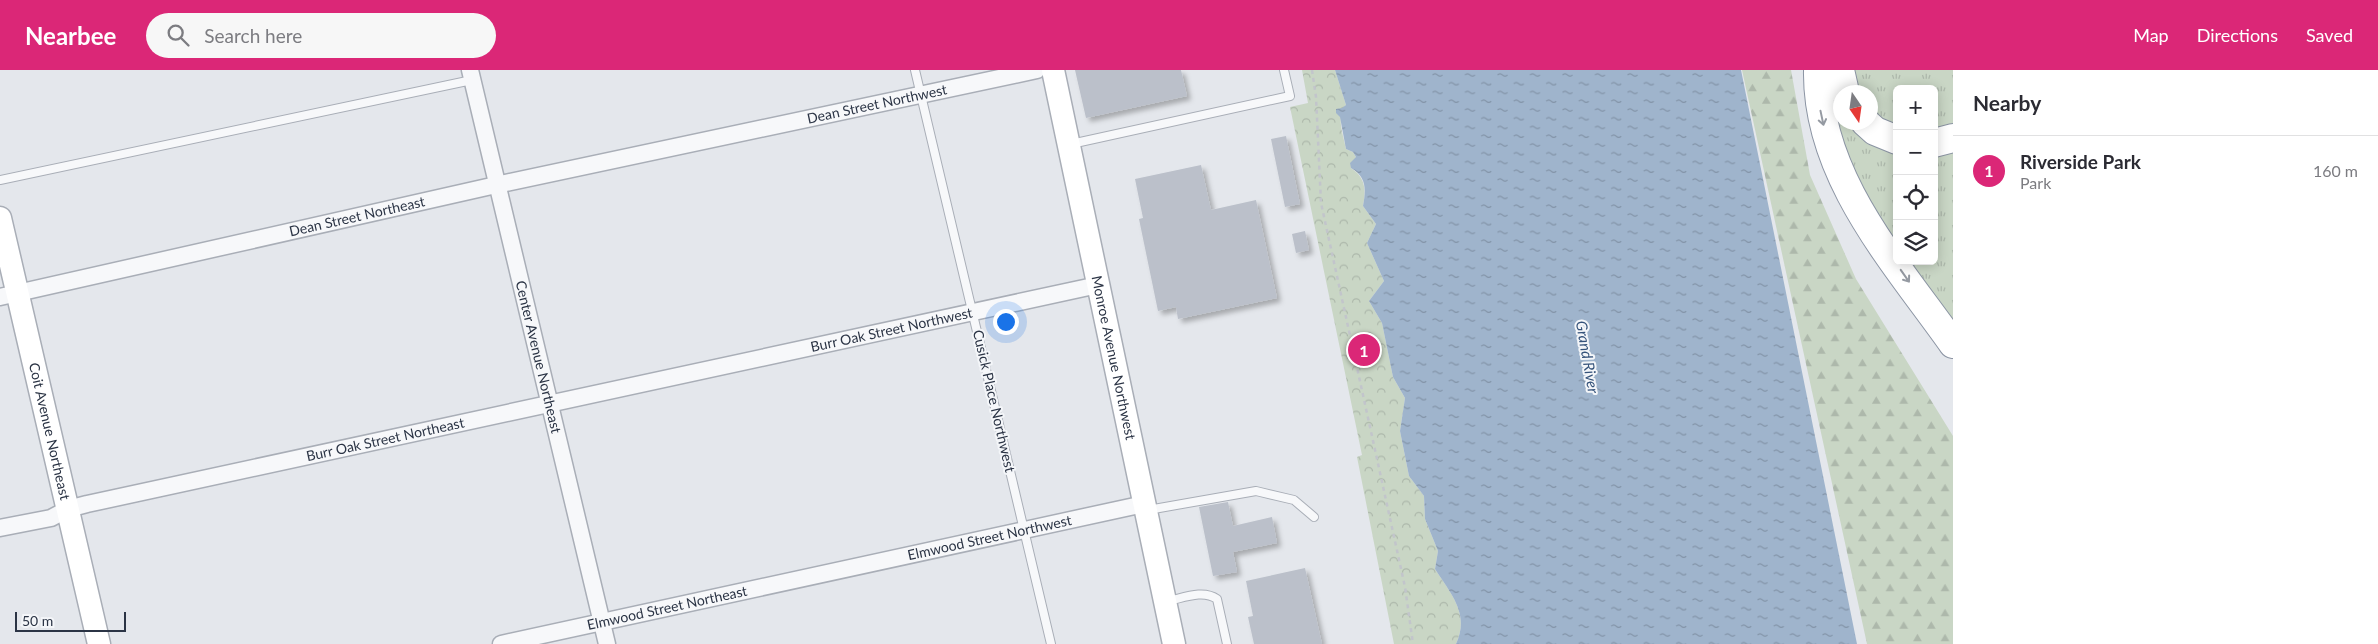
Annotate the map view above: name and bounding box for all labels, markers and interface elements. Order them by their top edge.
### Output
search box [146,13,496,58]
text: Nearbee [25,21,116,50]
icon: search [164,21,192,49]
text: Search here [204,24,302,47]
text: Map [2133,24,2169,46]
text: Directions [2197,24,2278,46]
text: Saved [2306,24,2353,46]
street label: Dean Street Northwest [805,80,948,127]
north arrow [1833,85,1878,130]
map controls [1893,85,1938,265]
button: + [1893,85,1938,130]
text: Nearby [1973,90,2041,115]
one-way arrow [1818,110,1827,126]
button: − [1893,130,1938,175]
text: Riverside Park [2020,150,2141,173]
text: 1 [1984,161,1994,180]
text: 160 m [2313,161,2358,180]
text: Park [2020,173,2051,192]
button: locate [1893,175,1938,220]
street label: Dean Street Northeast [287,192,426,239]
button: layers [1893,220,1938,265]
one-way arrow [1900,269,1910,283]
street label: Monroe Avenue Northwest [1089,274,1140,441]
street label: Center Avenue Northeast [513,279,565,435]
street label: Burr Oak Street Northwest [809,303,974,355]
your location [993,309,1019,335]
water label: Grand River [1573,319,1603,395]
street label: Cusick Place Northwest [970,328,1019,474]
pin: 1 [1348,331,1380,369]
street label: Coit Avenue Northeast [26,361,74,502]
street label: Burr Oak Street Northeast [304,414,466,464]
street label: Elmwood Street Northwest [906,511,1073,563]
street label: Elmwood Street Northeast [585,582,749,633]
scale bar [15,609,126,632]
text: 50 m [22,612,53,629]

